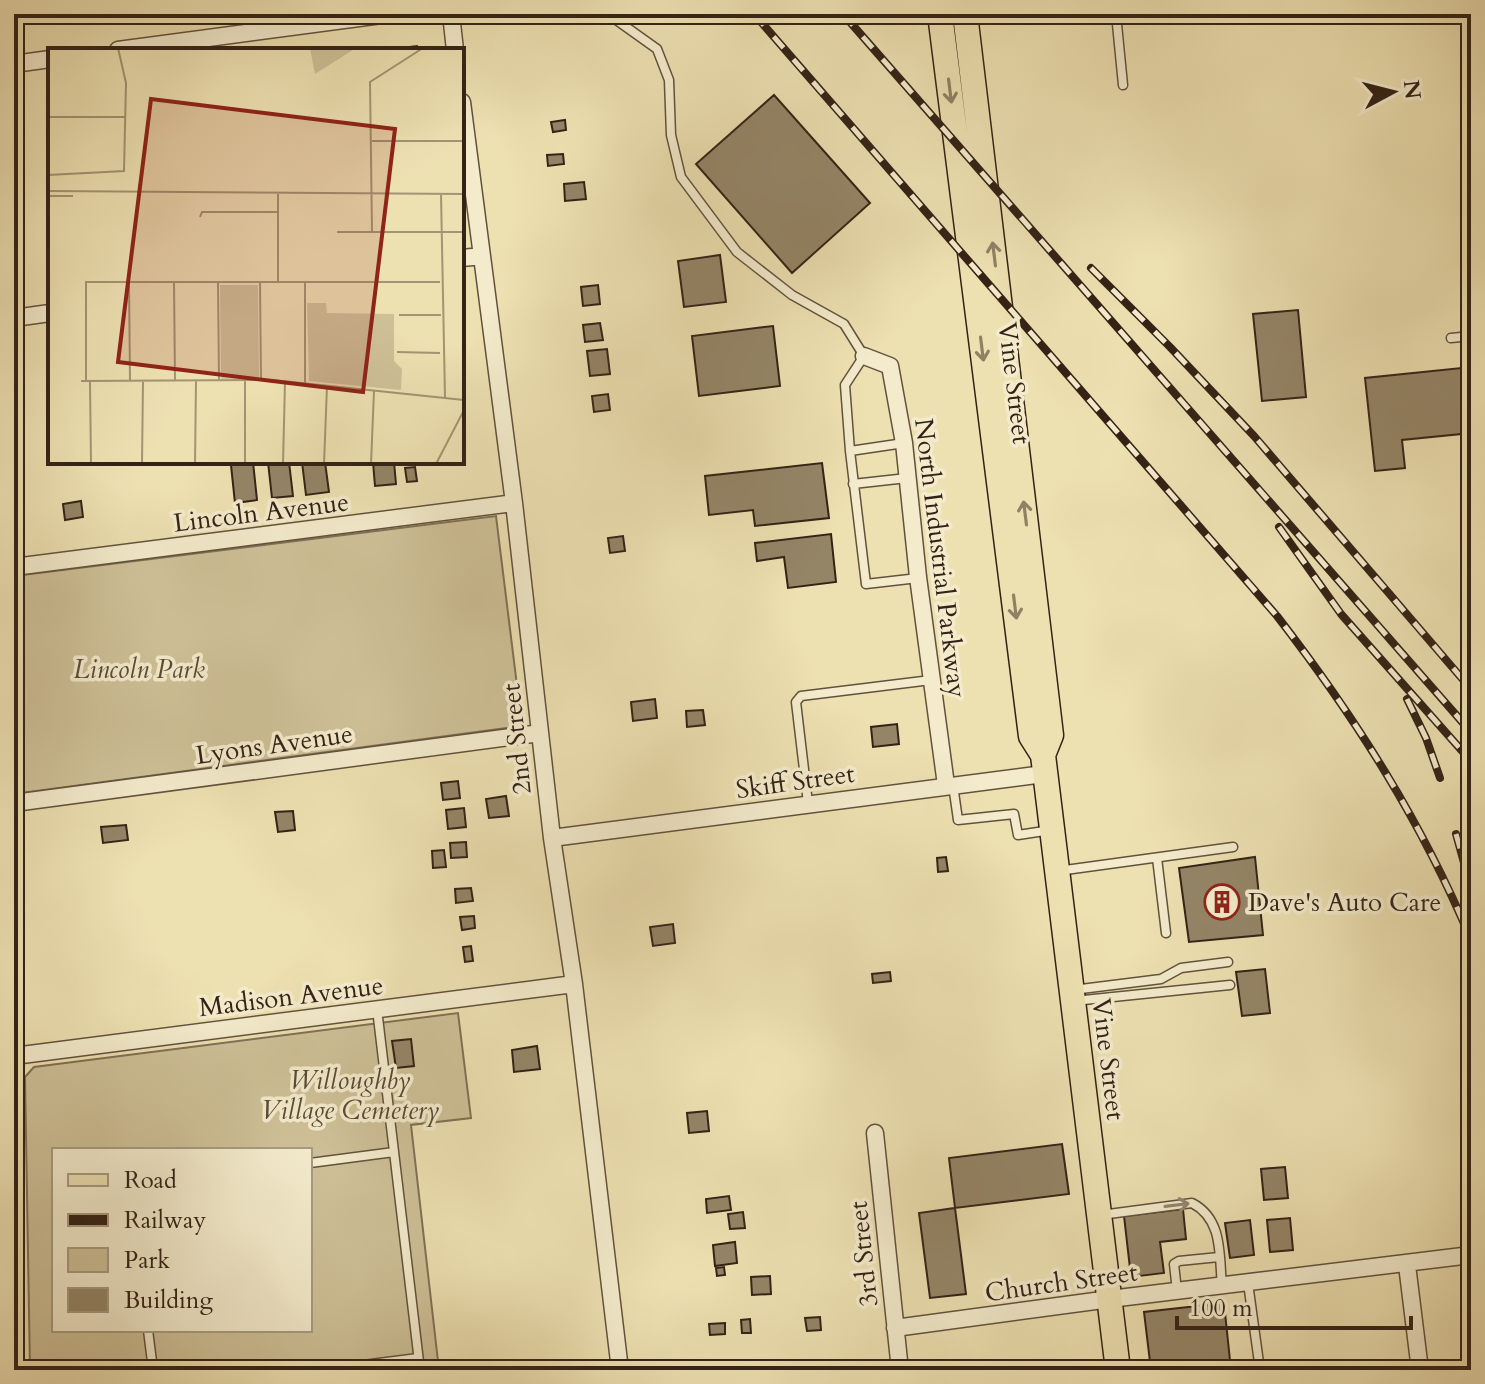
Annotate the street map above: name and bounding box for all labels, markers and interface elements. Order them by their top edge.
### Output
inset map [48,48,464,464]
north arrow [1353,52,1433,132]
one-way arrow [943,78,958,103]
text: N [1396,78,1428,101]
one-way arrow [986,242,1001,268]
street label: Vine Street [990,320,1039,446]
one-way arrow [975,335,990,362]
street label: North Industrial Parkway [906,416,975,700]
street label: Lincoln Avenue [171,484,351,541]
one-way arrow [1017,500,1032,527]
one-way arrow [1008,594,1023,619]
park label: Lincoln Park [73,652,205,687]
street label: 2nd Street [493,682,540,796]
street label: Lyons Avenue [193,716,355,773]
street label: Skiff Street [734,756,857,807]
building icon: Dave's Auto Care [1203,883,1241,921]
place label: Dave's Auto Care [1248,885,1441,920]
street label: Madison Avenue [197,968,385,1025]
street label: Vine Street [1084,996,1133,1122]
park label: Willoughby Village Cemetery [261,1063,439,1128]
legend [52,1148,312,1332]
text: Road [124,1164,177,1197]
one-way arrow [1164,1197,1189,1212]
street label: 3rd Street [841,1199,886,1309]
text: Railway [124,1204,206,1237]
text: Park [124,1244,170,1277]
street label: Church Street [983,1254,1140,1311]
scale bar [1177,1280,1411,1330]
text: Building [124,1284,214,1317]
text: 100 m [1189,1292,1253,1325]

